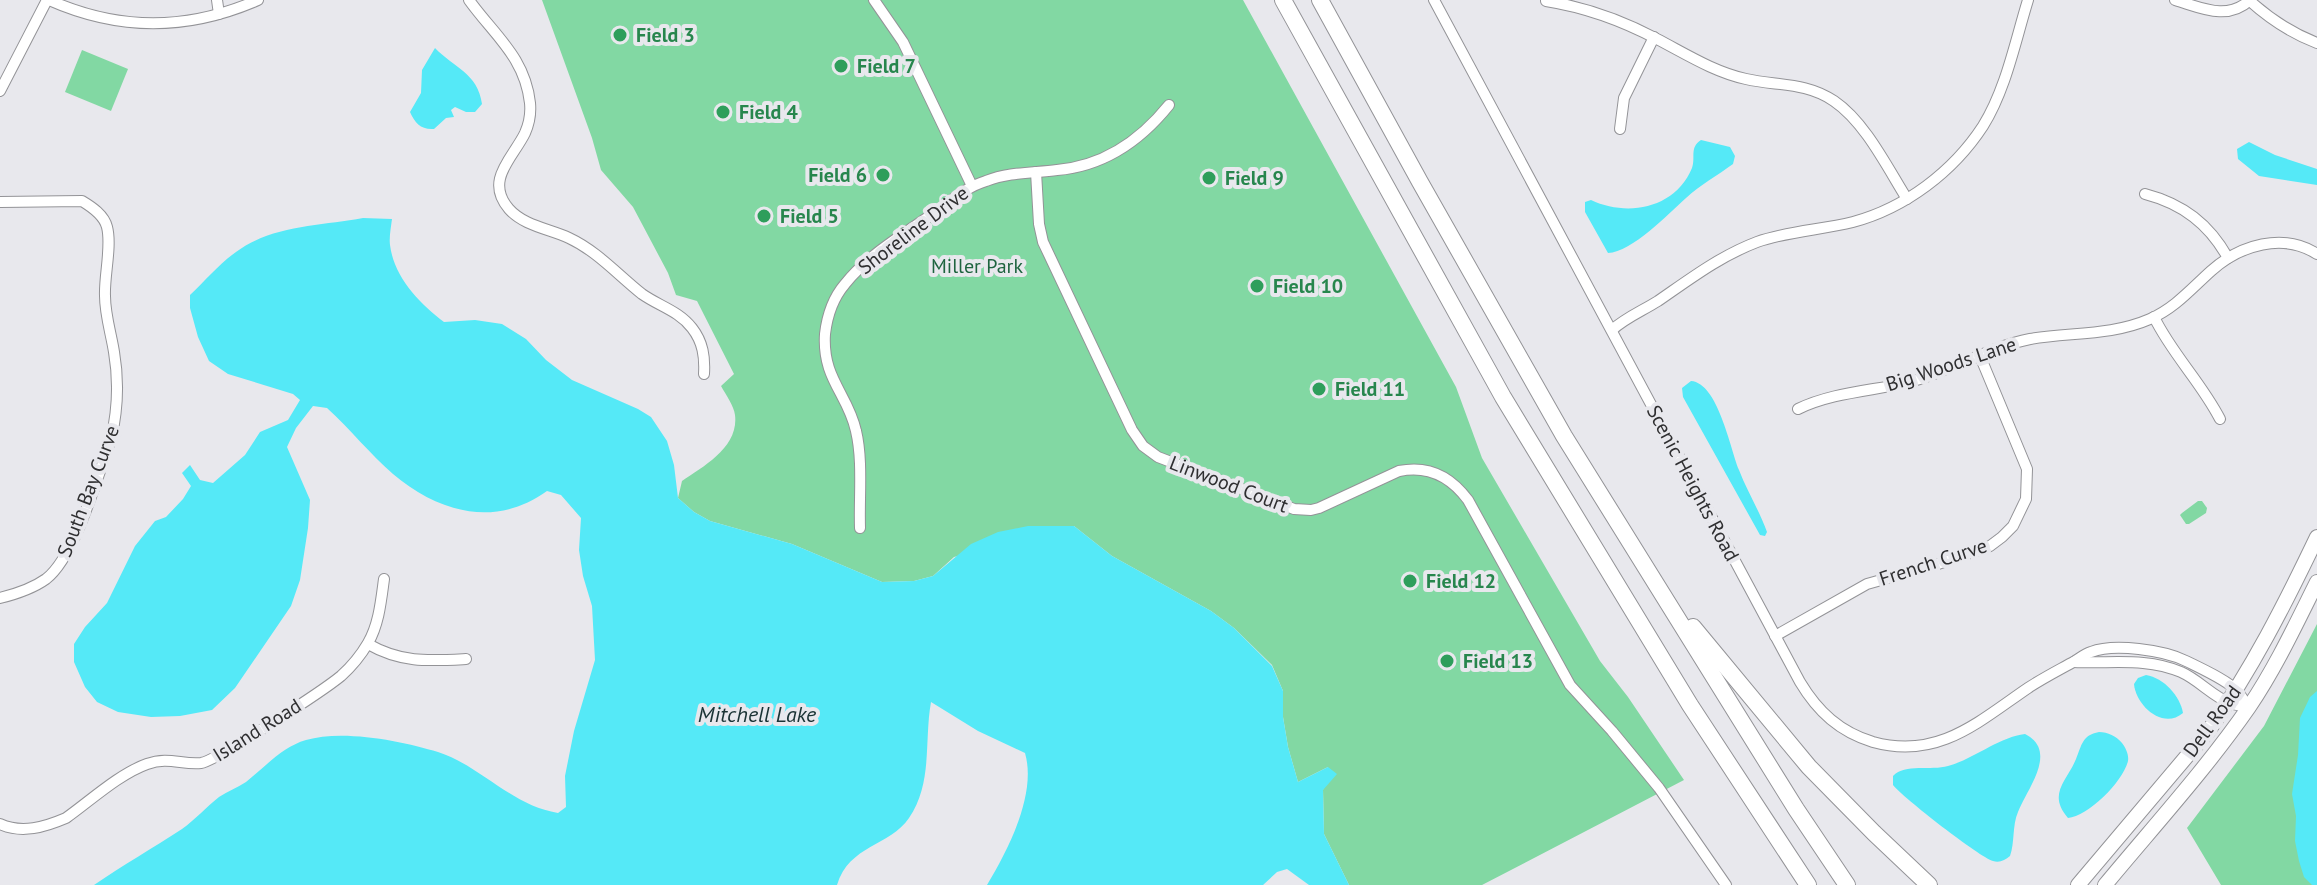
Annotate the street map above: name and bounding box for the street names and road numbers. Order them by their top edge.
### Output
street label: Shoreline Drive [853,180,973,280]
street label: Big Woods Lane [1883,331,2019,397]
street label: Scenic Heights Road [1641,401,1745,565]
street label: South Bay Curve [51,421,125,561]
street label: Linwood Court [1166,449,1292,519]
street label: French Curve [1876,532,1990,592]
street label: Dell Road [2177,680,2247,762]
street label: Island Road [208,693,306,767]

